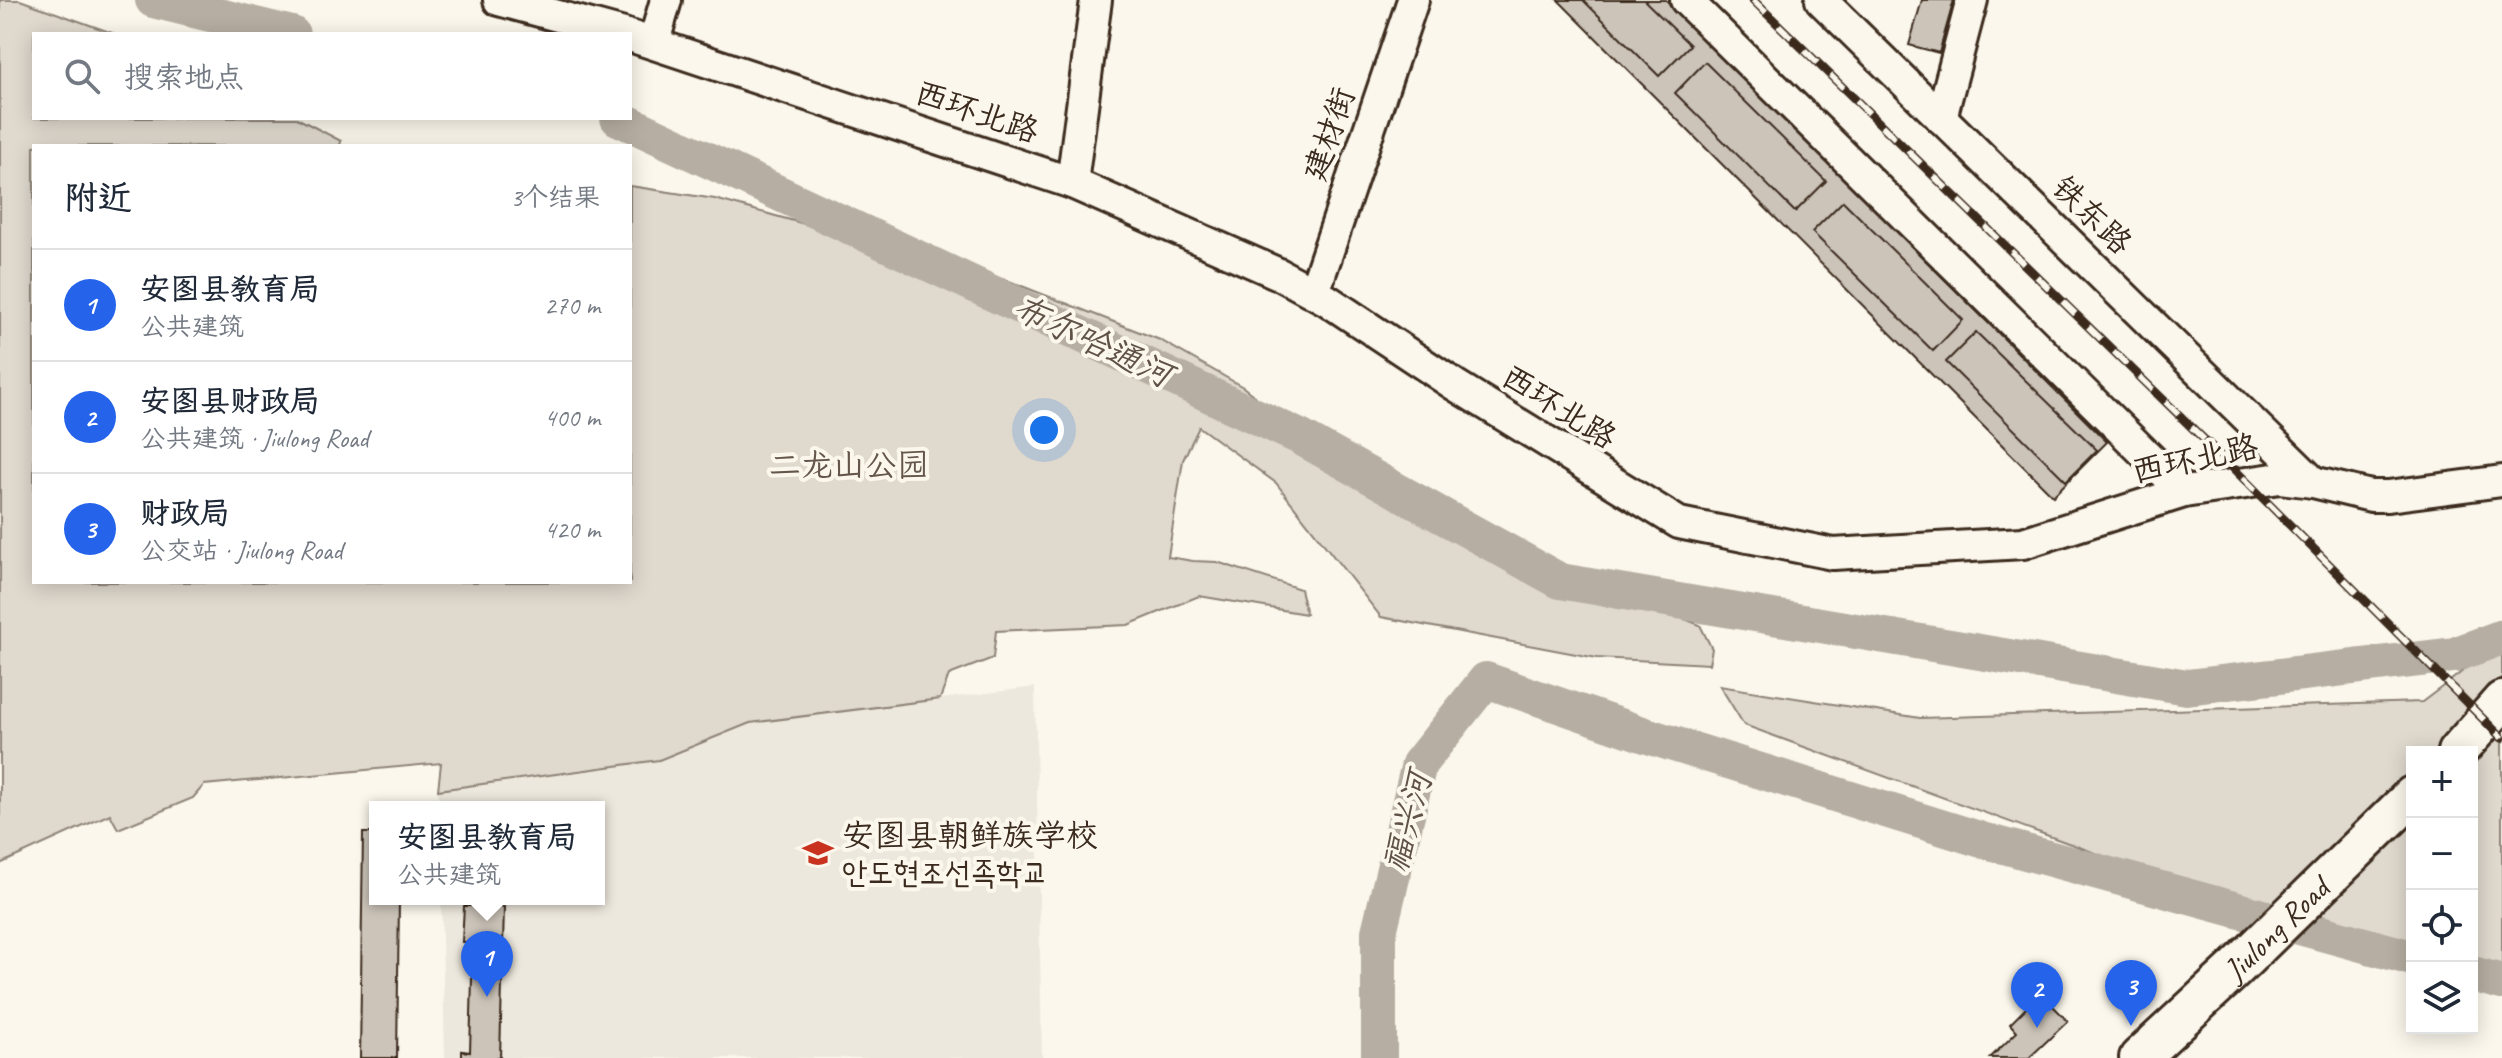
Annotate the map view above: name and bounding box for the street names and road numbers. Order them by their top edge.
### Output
street label: 西环北路 [910,72,1044,152]
street label: 建材街 [1294,82,1364,186]
street label: 铁东路 [2043,167,2141,263]
street label: 西环北路 [1494,356,1624,458]
street label: 西环北路 [2128,426,2262,492]
street label: Jiulong Road [2213,865,2340,991]

